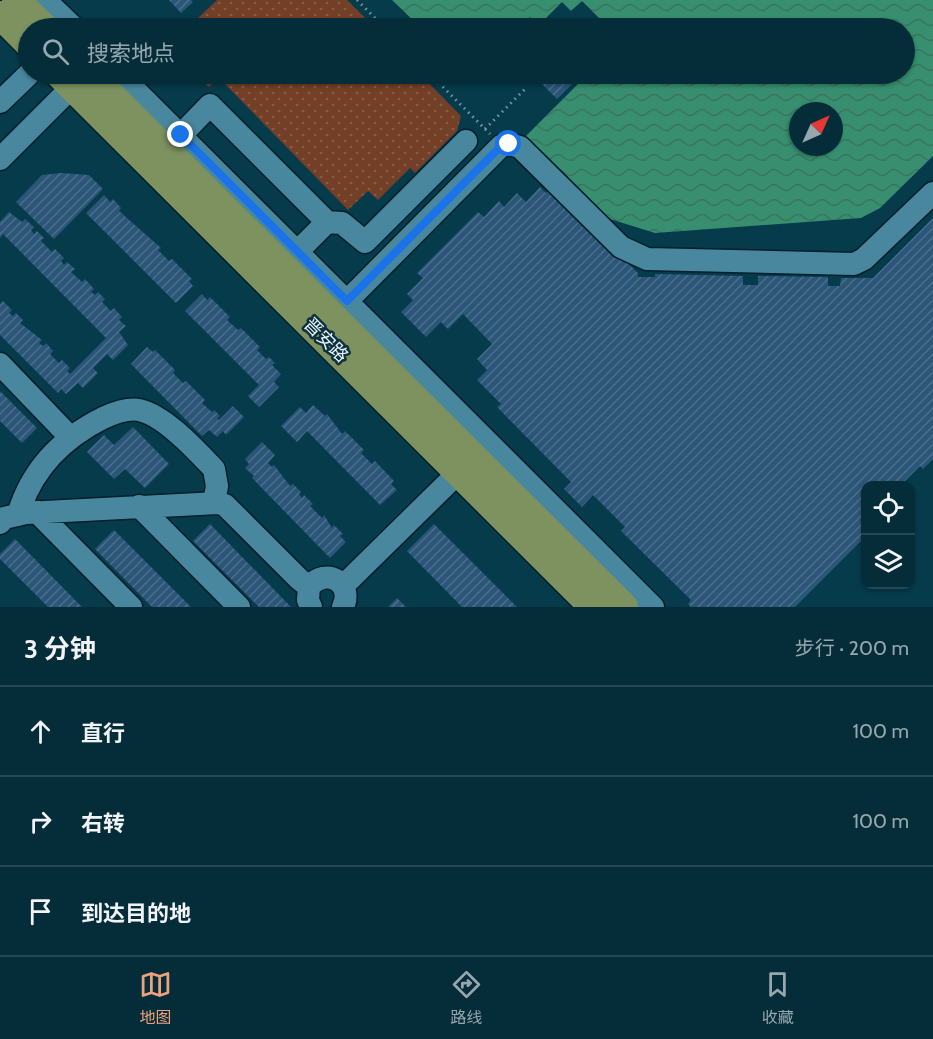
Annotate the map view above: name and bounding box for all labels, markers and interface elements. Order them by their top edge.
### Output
search box [18,18,915,84]
icon: search [39,35,72,68]
text: 搜索地点 [87,40,175,67]
north arrow [789,102,843,156]
route end [167,121,193,147]
route start [495,130,521,156]
street label: 晋安路 [299,313,353,367]
map controls [861,481,915,589]
button: locate [861,481,915,535]
button: layers [861,535,915,589]
text: 3 分钟 [24,633,96,665]
text: 步行 · 200 m [795,636,909,660]
icon: ahead [24,715,57,748]
text: 100 m [853,719,909,743]
text: 直行 [81,720,125,747]
icon: right [24,805,57,838]
text: 100 m [853,809,909,833]
text: 右转 [81,810,125,837]
icon: arrive [24,895,57,928]
text: 到达目的地 [81,900,191,927]
tab: 地图 [139,968,172,1028]
tab: 路线 [450,968,483,1028]
tab: 收藏 [761,968,794,1028]

